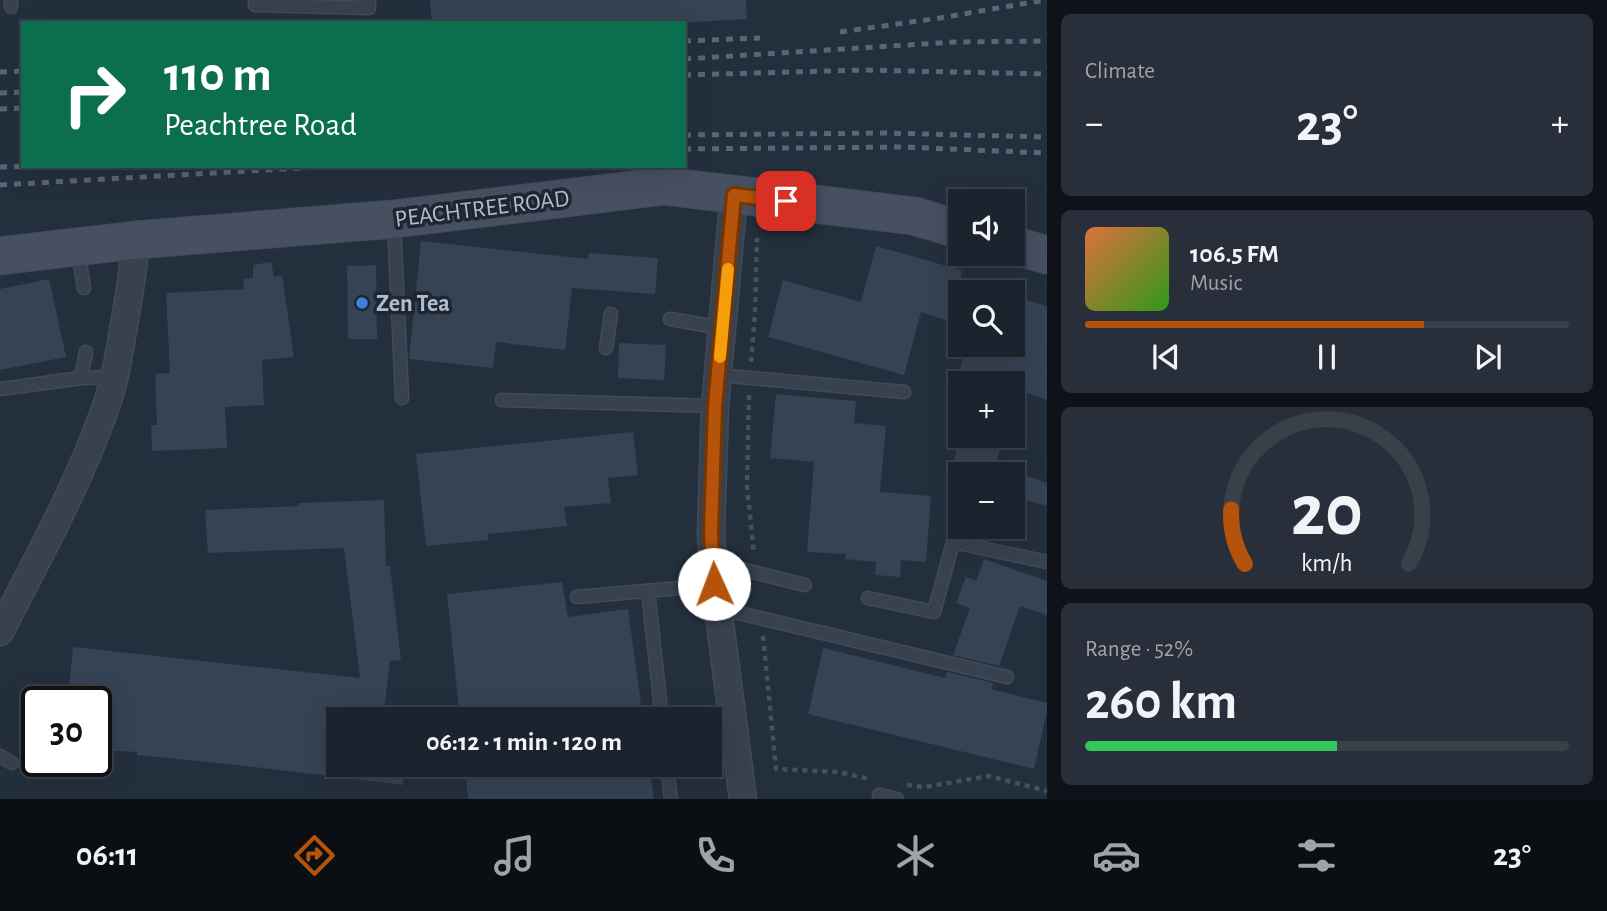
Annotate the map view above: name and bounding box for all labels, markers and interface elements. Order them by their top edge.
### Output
icon: right [49,49,140,140]
text: 110 m [164,51,272,100]
text: Climate [1085,60,1155,83]
text: 23° [1296,98,1358,150]
text: − [1085,105,1103,143]
text: + [1551,105,1569,143]
text: Peachtree Road [164,109,357,141]
pin [756,171,816,231]
icon: arrive [767,182,805,220]
street label: PEACHTREE ROAD [393,186,571,232]
map controls [948,189,1025,539]
button: sound [948,189,1025,266]
text: 106.5 FM [1190,241,1279,267]
text: Music [1190,272,1242,295]
button: search [948,280,1025,357]
place label: Zen Tea [376,292,450,316]
marker: Zen Tea [354,295,370,311]
icon: previous [1147,338,1185,376]
icon: pause [1308,338,1346,376]
icon: next [1469,338,1507,376]
button: + [948,371,1025,448]
button: − [948,462,1025,539]
text: 20 [1291,476,1363,549]
position arrow [677,547,751,621]
text: km/h [1301,550,1353,575]
text: Range · 52% [1085,638,1193,661]
text: 260 km [1085,676,1237,728]
speed limit sign: 30 [21,686,112,777]
text: 06:12 · 1 min · 120 m [426,729,622,755]
icon: directions [290,831,339,880]
icon: music [490,831,539,880]
icon: phone [691,831,740,880]
icon: climate [891,831,940,880]
icon: car [1092,831,1141,880]
icon: filters [1292,831,1341,880]
text: 06:11 [76,839,138,871]
text: 23° [1493,839,1531,871]

